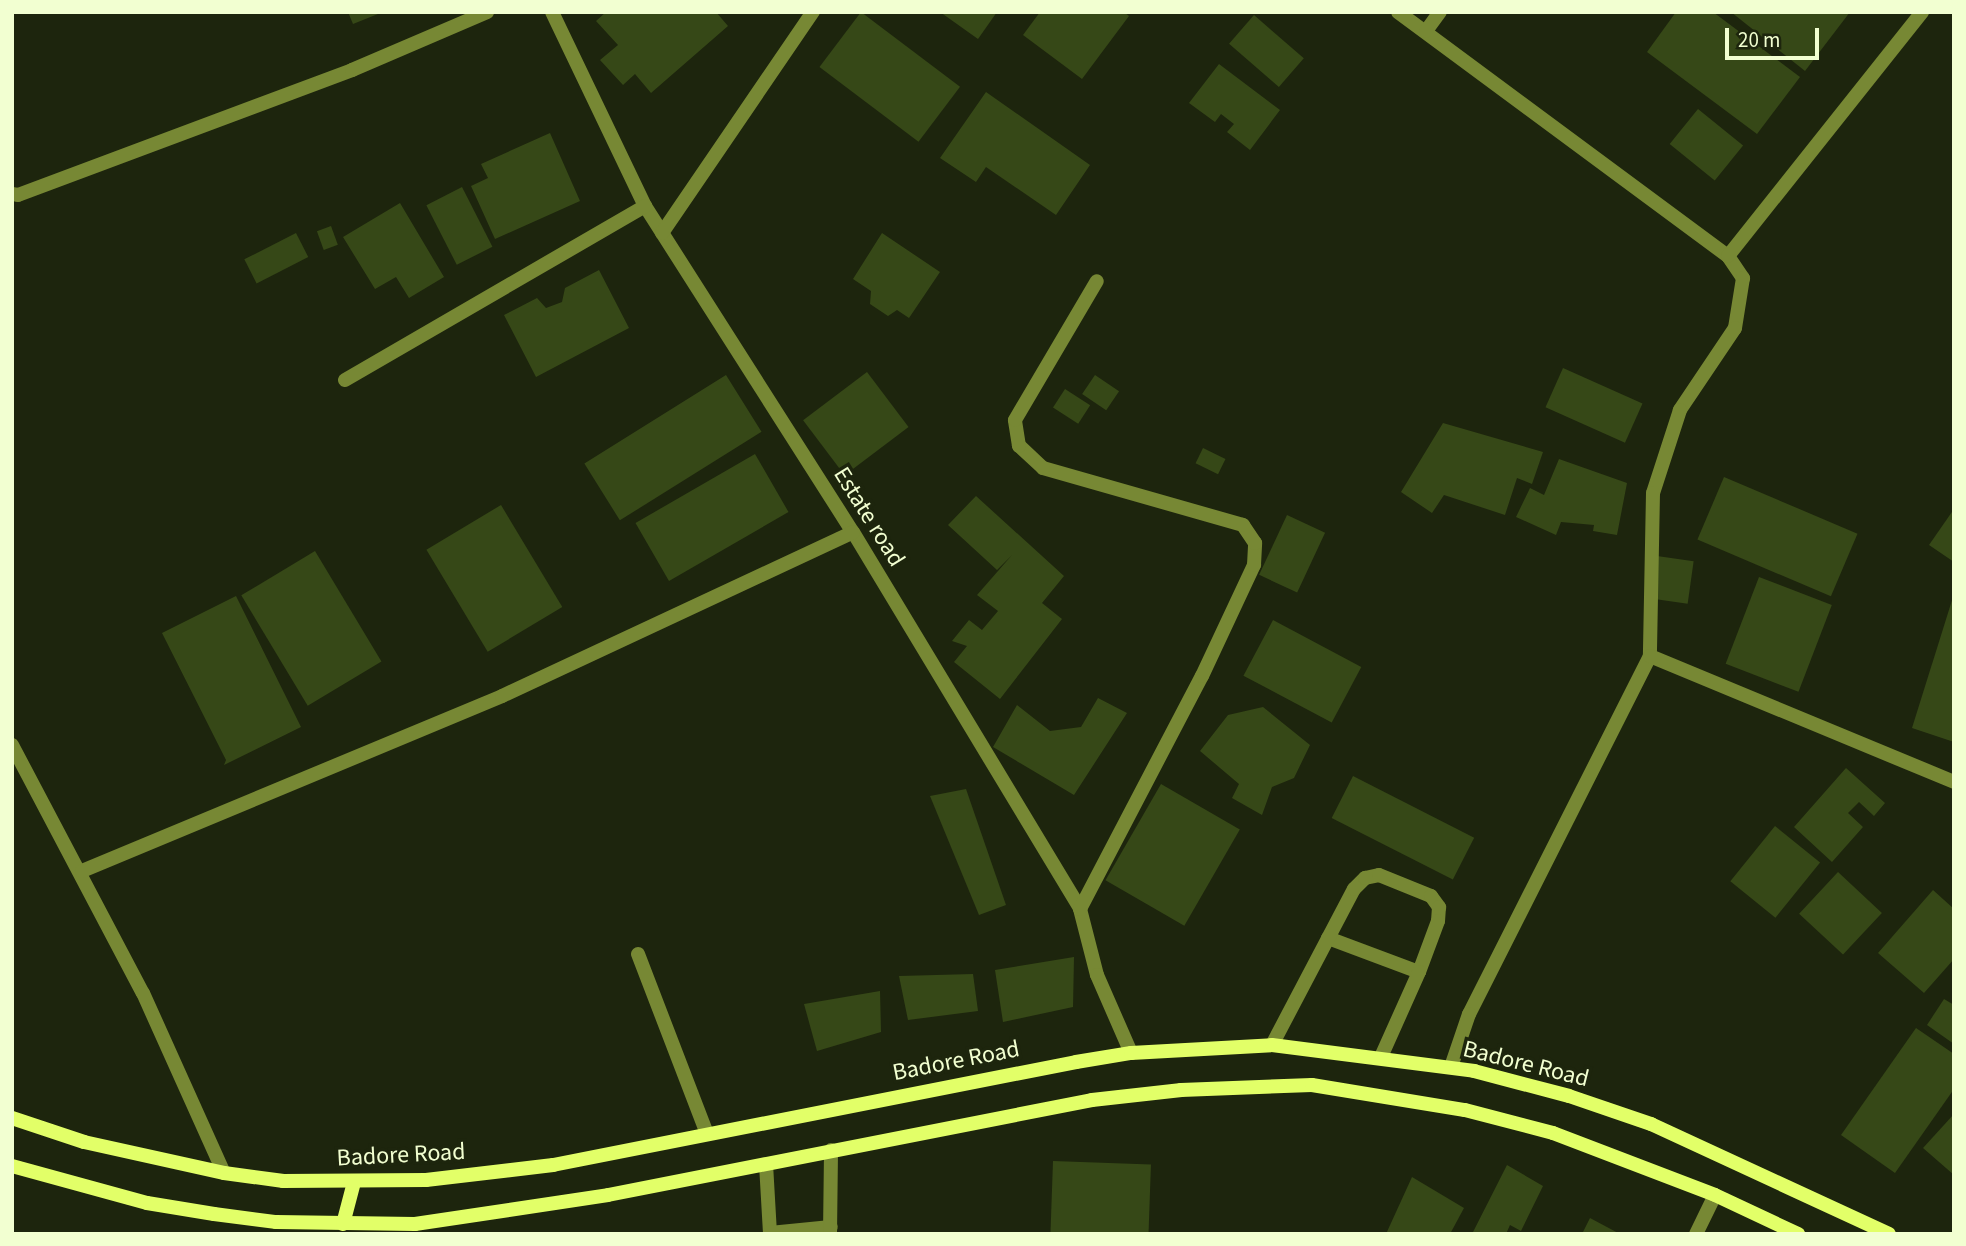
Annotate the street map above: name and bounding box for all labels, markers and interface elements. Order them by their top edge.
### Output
scale bar [1728,14,1822,58]
text: 20 m [1738,25,1780,55]
street label: Estate road [827,462,911,572]
street label: Badore Road [1460,1034,1592,1094]
street label: Badore Road [890,1035,1022,1087]
street label: Badore Road [336,1137,466,1173]

